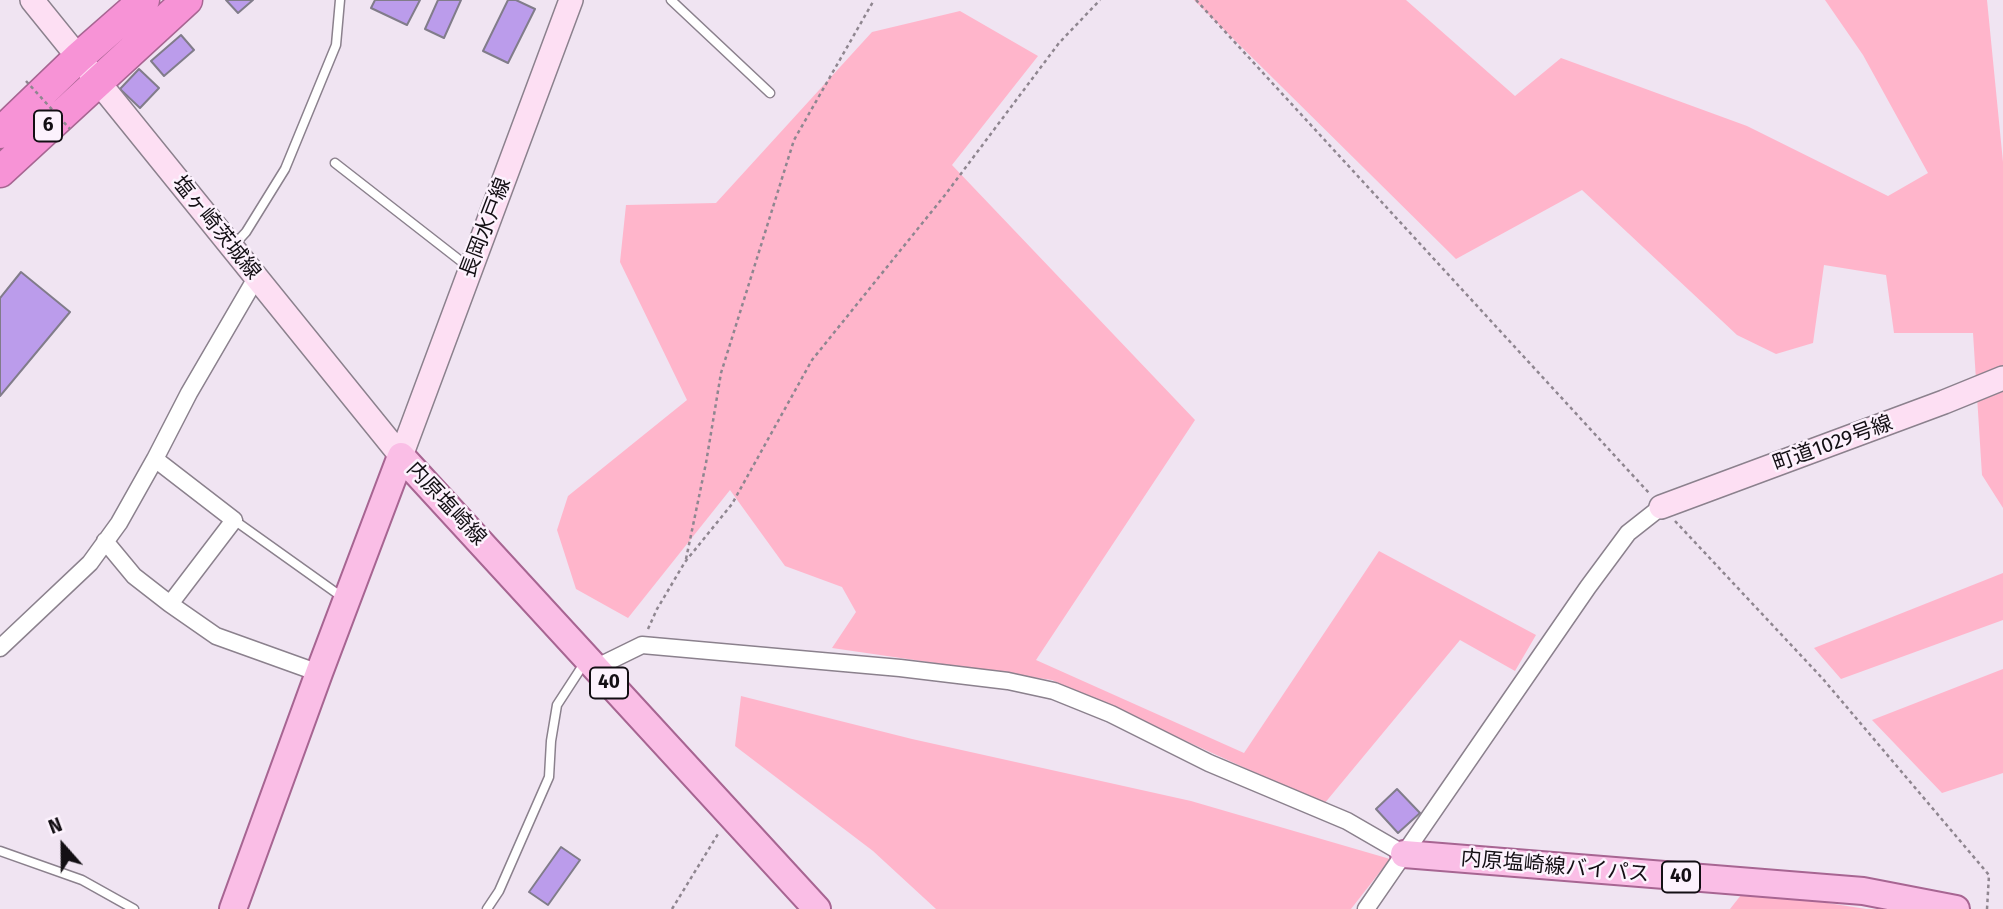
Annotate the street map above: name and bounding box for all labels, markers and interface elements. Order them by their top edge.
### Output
road number: 6 [34,110,62,142]
street label: 塩ヶ崎茨城線 [167,171,265,285]
street label: 長岡水戸線 [455,174,517,282]
street label: 町道1029号線 [1770,411,1896,477]
street label: 内原塩崎線 [401,457,491,551]
road number: 40 [590,668,628,698]
north arrow [28,811,98,881]
text: N [45,813,65,839]
street label: 内原塩崎線バイパス [1460,846,1650,888]
road number: 40 [1662,862,1700,892]

